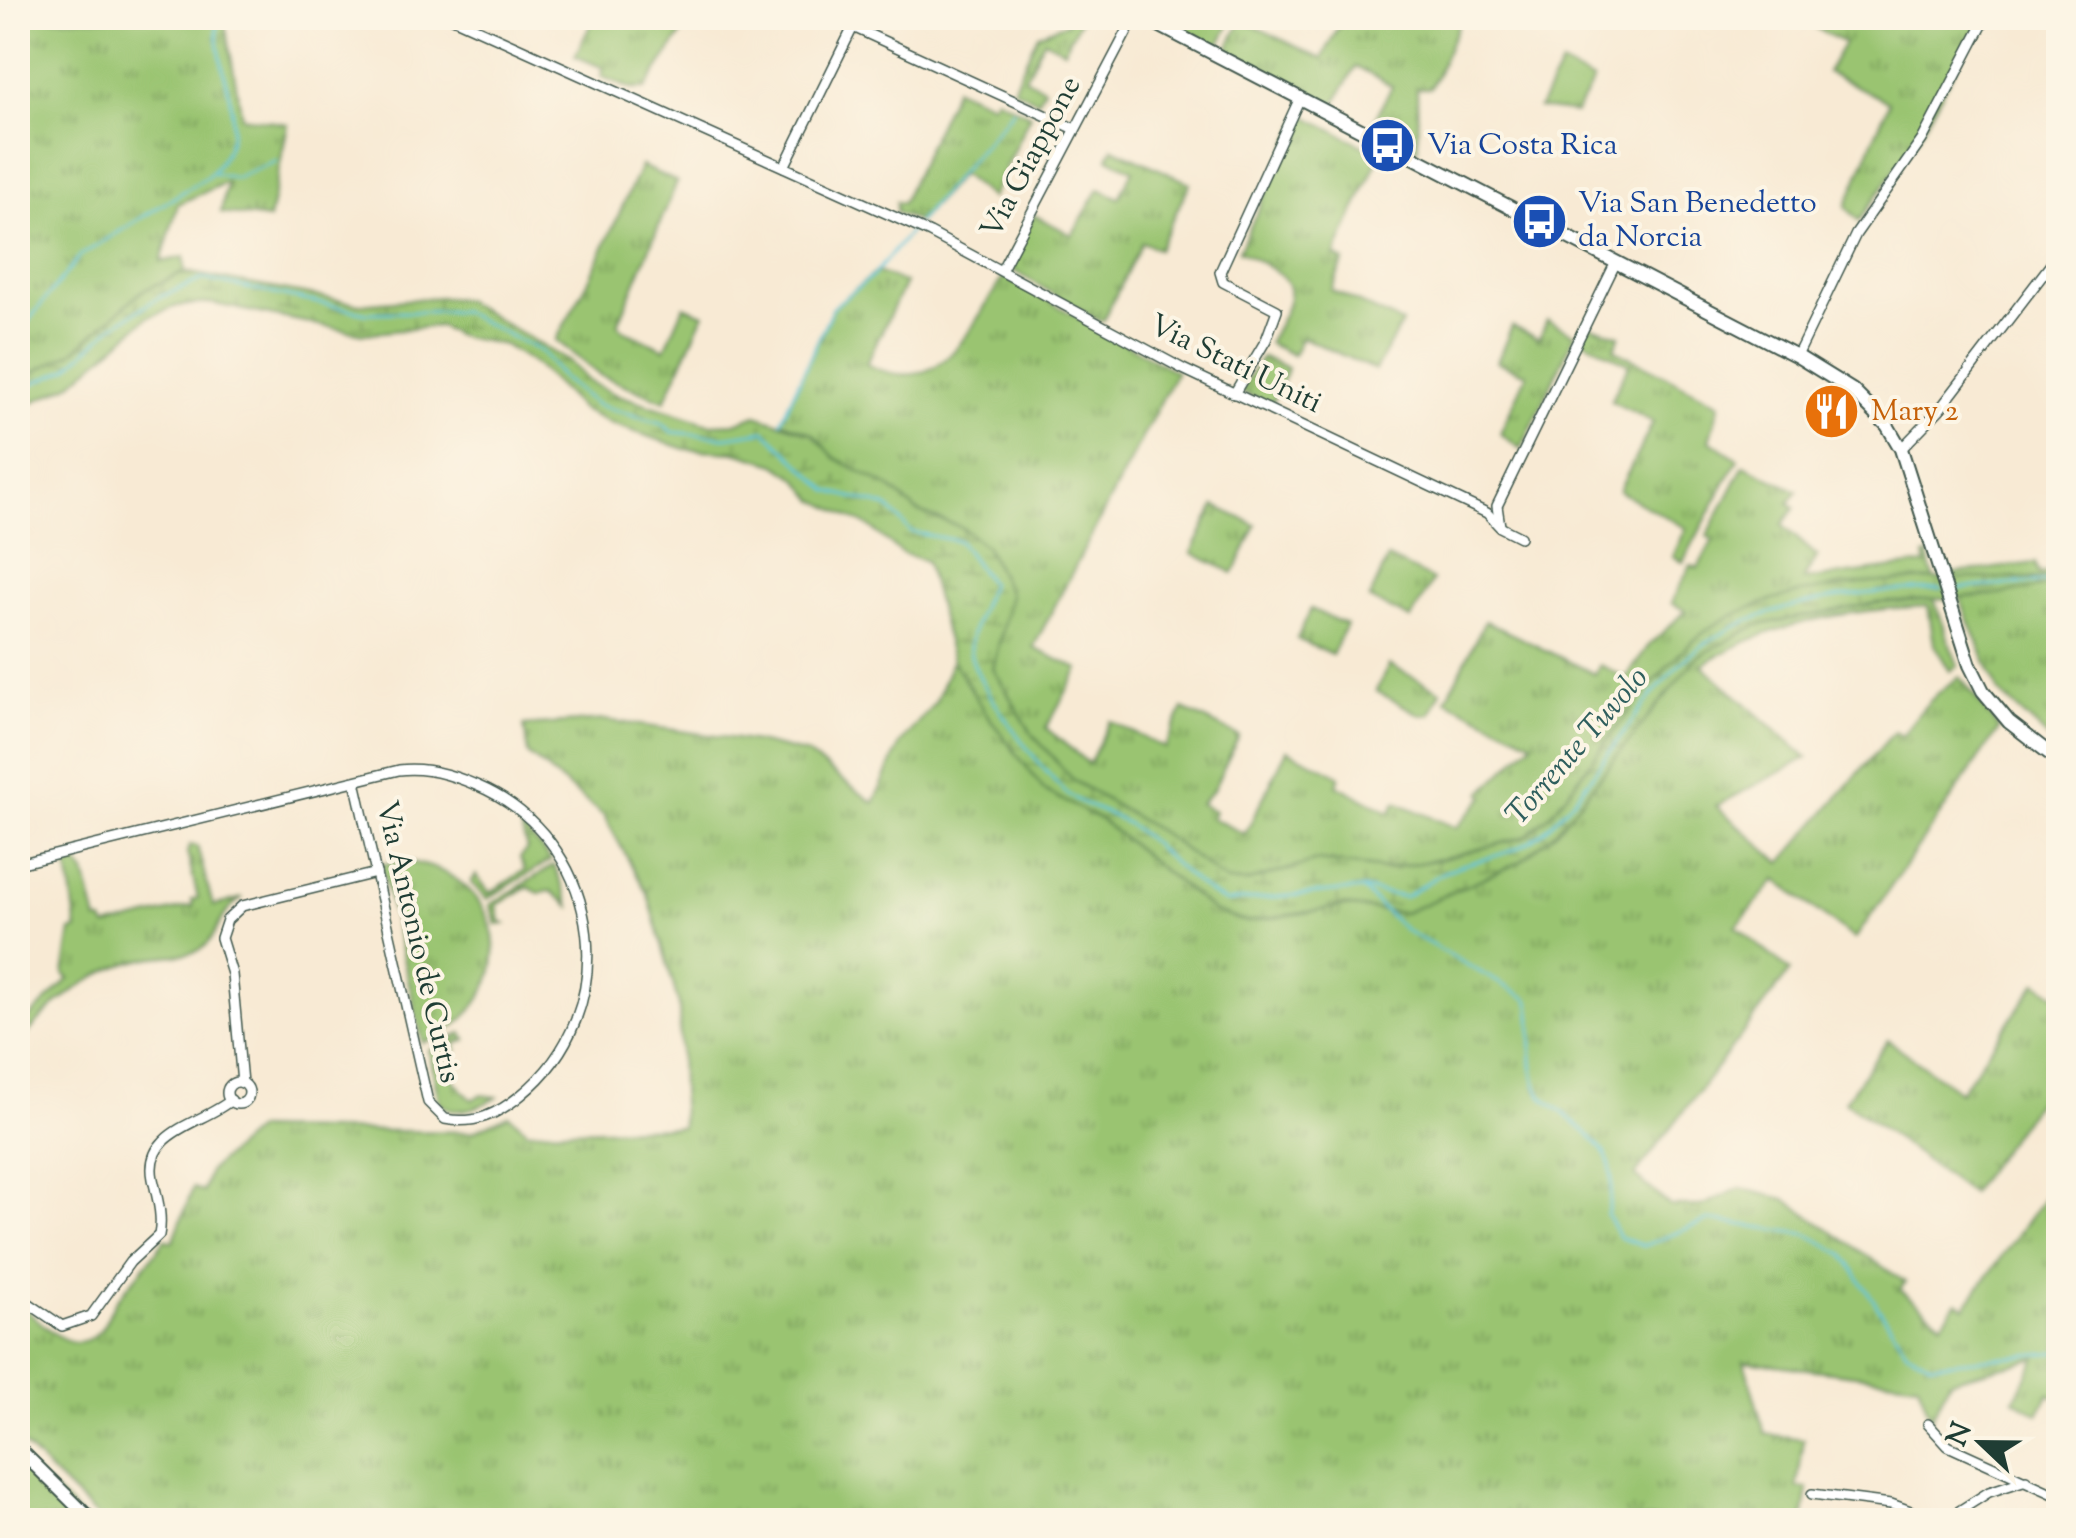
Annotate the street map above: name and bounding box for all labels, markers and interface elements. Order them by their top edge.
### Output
street label: Via Giappone [971,69,1093,247]
bus stop icon: Via Costa Rica [1358,116,1418,176]
place label: Via Costa Rica [1427,125,1618,168]
place label: Via San Benedetto da Norcia [1578,183,1817,260]
bus stop icon: Via San Benedetto da Norcia [1509,191,1569,251]
street label: Via Stati Uniti [1141,305,1329,425]
restaurant icon: Mary 2 [1802,382,1862,442]
place label: Mary 2 [1871,391,1959,434]
water label: Torrente Tuvolo [1496,657,1660,837]
street label: Via Antonio de Curtis [364,797,470,1087]
north arrow [1931,1393,2031,1493]
text: N [1938,1417,1983,1453]

